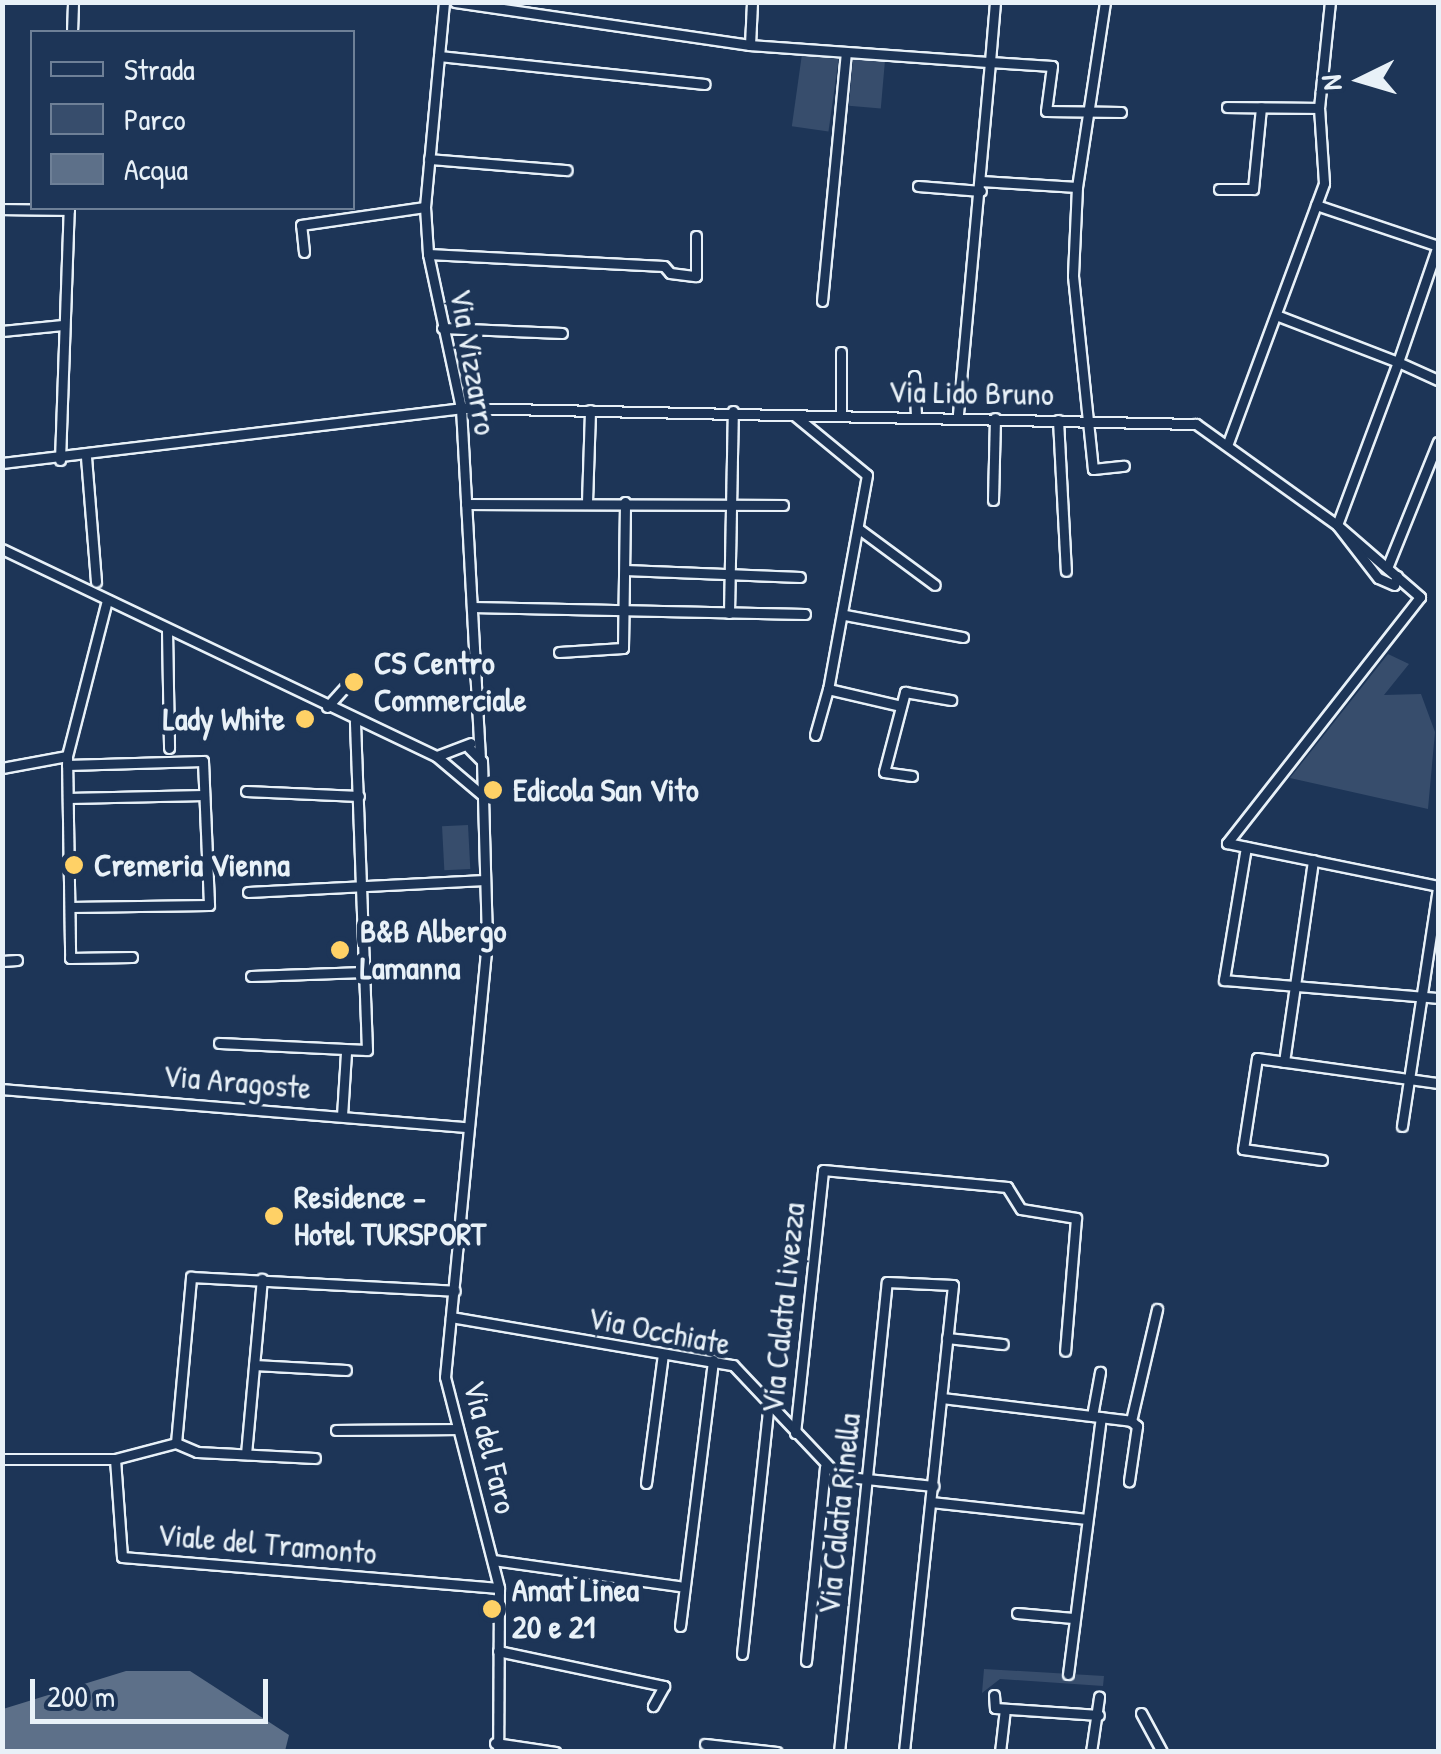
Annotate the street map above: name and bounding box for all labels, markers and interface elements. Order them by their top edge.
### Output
legend [30,30,355,210]
north arrow [1311,30,1411,130]
text: Strada [124,49,195,89]
text: N [1312,74,1351,92]
text: Parco [124,99,185,139]
text: Acqua [124,149,188,189]
street label: Via Vizzarro [441,286,505,438]
street label: Via Lido Bruno [888,372,1054,414]
place label: CS Centro Commerciale [374,645,526,720]
marker: CS Centro Commerciale [343,671,365,693]
place label: Lady White [163,700,285,738]
marker: Lady White [294,708,316,730]
place label: Edicola San Vito [513,771,699,809]
marker: Edicola San Vito [482,779,504,801]
place label: Cremeria Vienna [94,846,290,884]
marker: Cremeria Vienna [63,854,85,876]
place label: B&B Albergo Lamanna [360,913,506,988]
marker: B&B Albergo Lamanna [329,939,351,961]
street label: Via Aragoste [161,1056,313,1108]
place label: Residence - Hotel TURSPORT [294,1179,486,1254]
street label: Via Calata Livezza [753,1201,813,1415]
marker: Residence - Hotel TURSPORT [263,1205,285,1227]
street label: Via Occhiate [584,1298,734,1364]
street label: Via del Faro [455,1376,525,1518]
street label: Via Calata Rinella [809,1411,869,1617]
street label: Viale del Tramonto [156,1515,378,1573]
place label: Amat Linea 20 e 21 [512,1572,639,1647]
marker: Amat Linea 20 e 21 [481,1598,503,1620]
scale bar [35,1659,272,1721]
text: 200 m [47,1676,115,1716]

